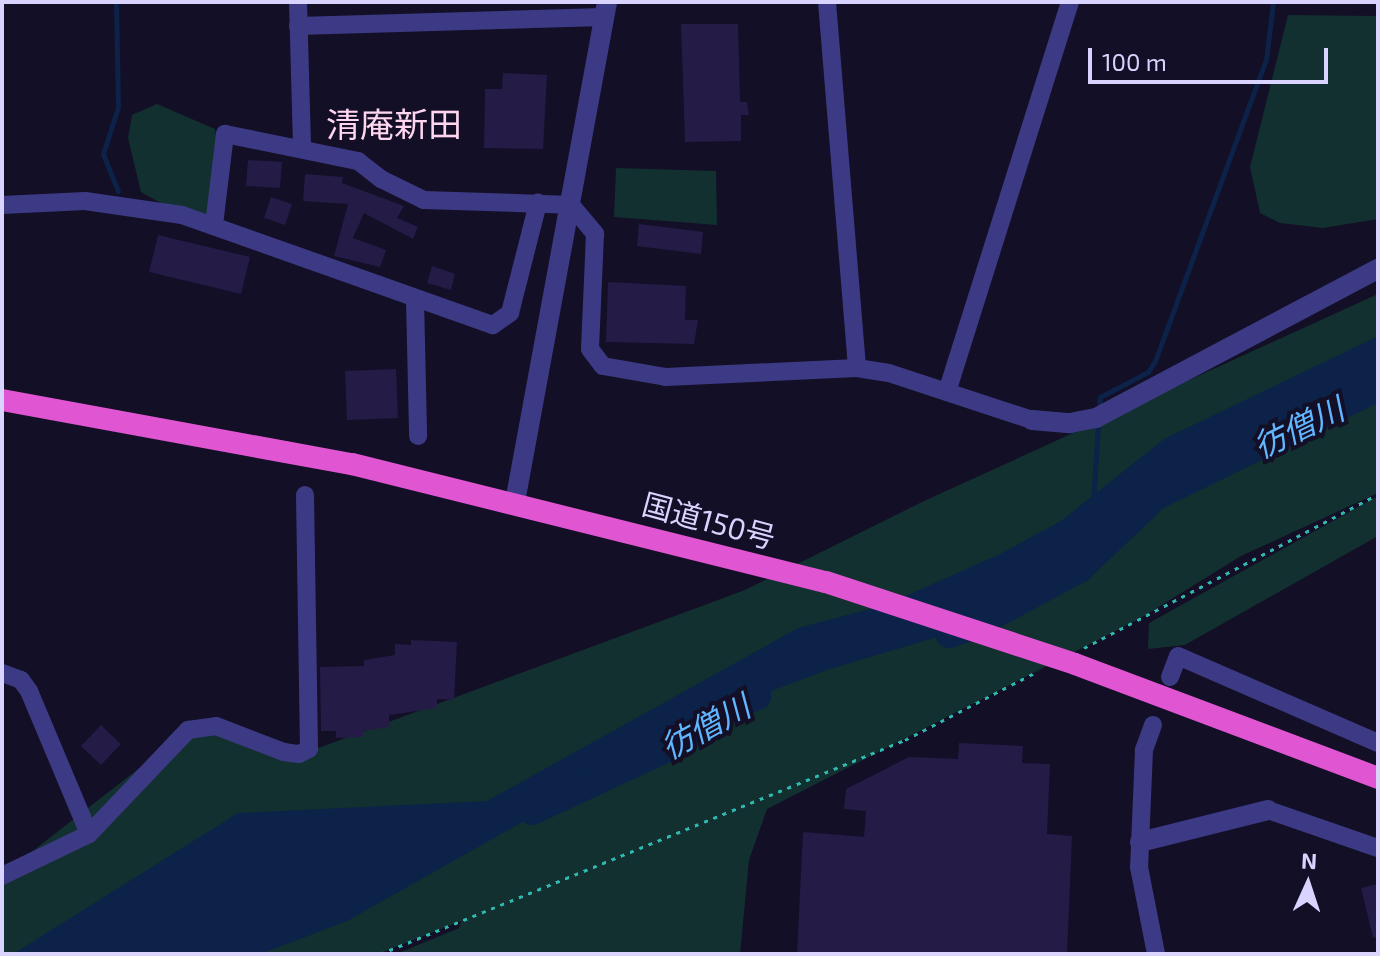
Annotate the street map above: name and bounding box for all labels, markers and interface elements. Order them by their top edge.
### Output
scale bar [1092,32,1332,82]
text: 100 m [1102,47,1167,76]
district label: 清庵新田 [326,104,462,144]
water label: 彷僧川 [1246,389,1350,465]
street label: 国道150号 [639,485,779,555]
water label: 彷僧川 [654,686,756,766]
north arrow [1268,844,1348,924]
text: N [1301,847,1318,873]

